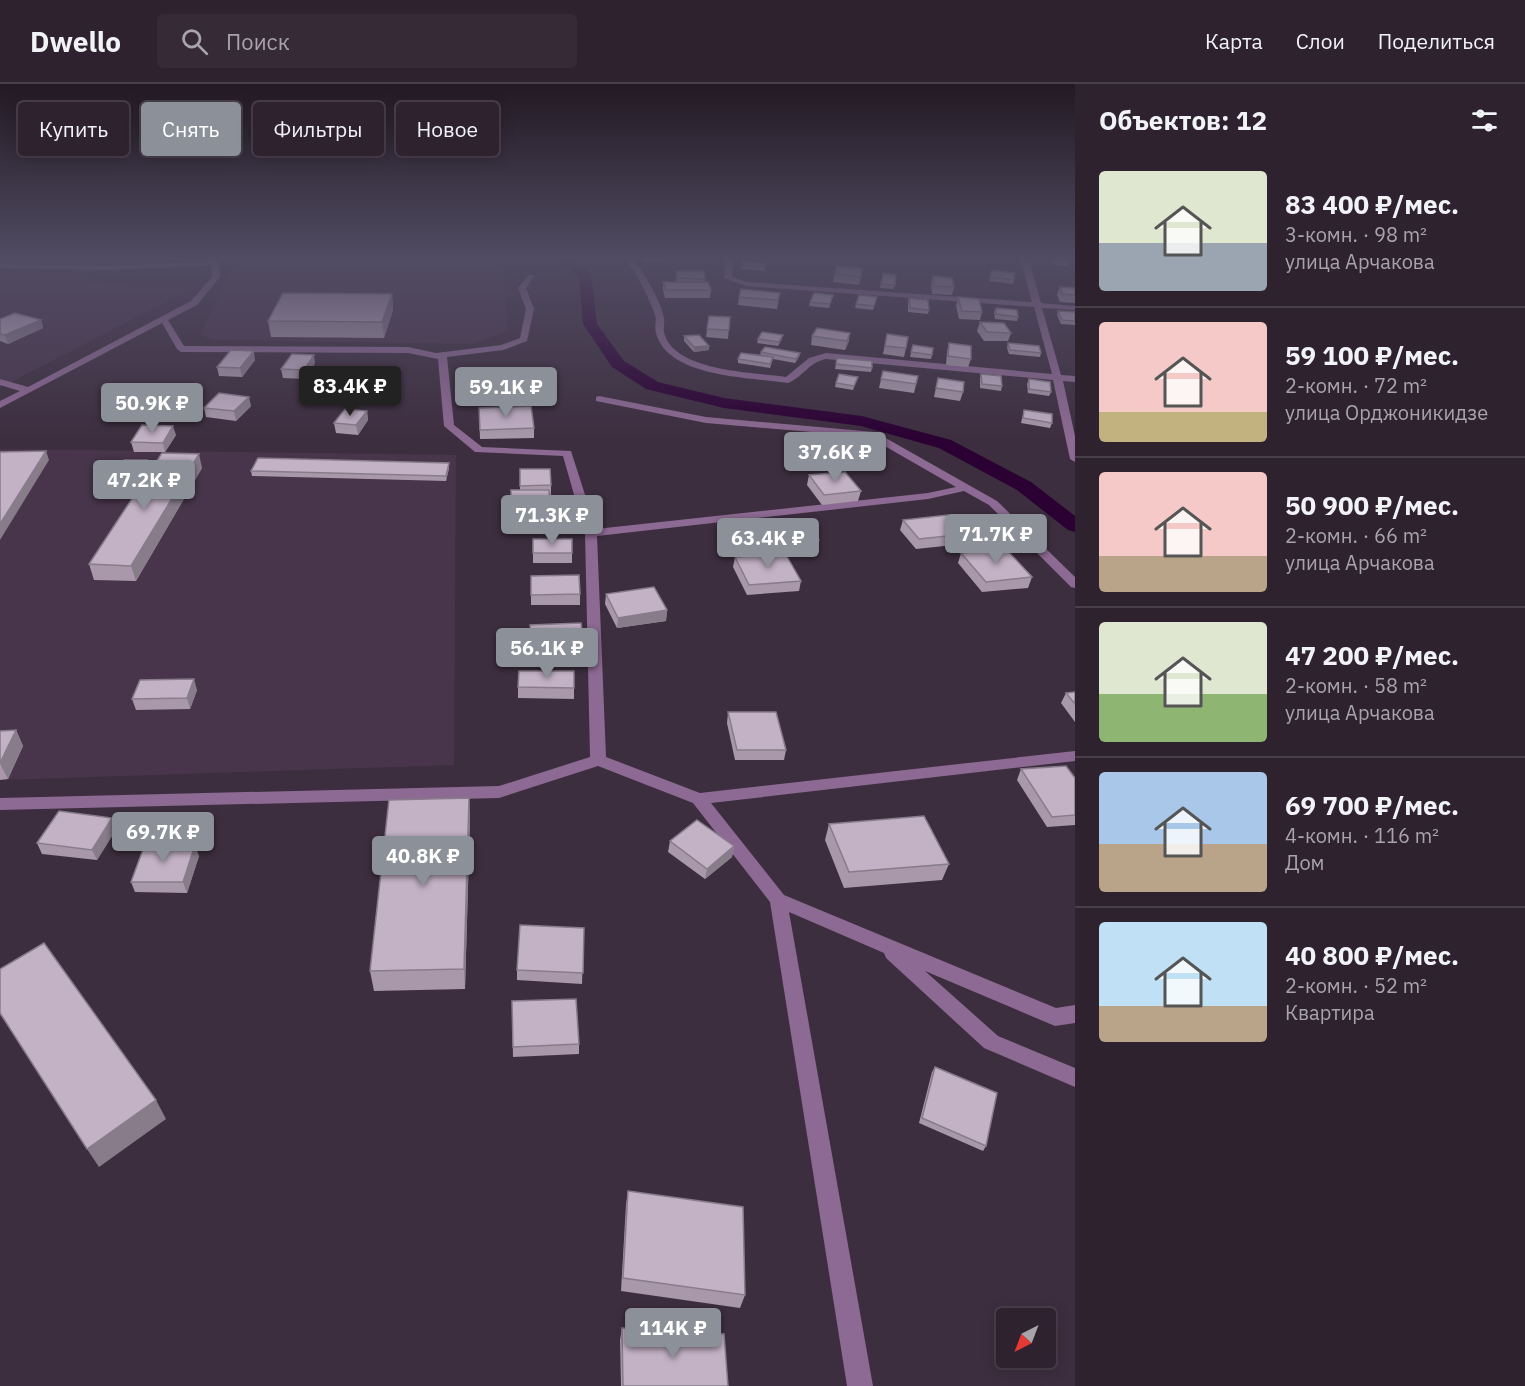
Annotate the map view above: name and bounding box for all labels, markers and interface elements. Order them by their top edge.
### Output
search box [157,14,577,68]
text: Dwello [30,23,121,60]
icon: search [178,25,211,58]
text: Поиск [226,27,290,56]
text: Карта [1205,27,1263,55]
text: Слои [1296,27,1345,55]
text: Поделиться [1378,27,1495,55]
chip: Купить [18,102,129,156]
chip: Снять [141,102,241,156]
chip: Фильтры [253,102,384,156]
chip: Новое [396,102,499,156]
text: Объектов: 12 [1099,103,1267,137]
icon: filters [1468,104,1501,137]
text: 83 400 ₽/мес. [1285,187,1459,221]
icon: home [1147,195,1219,267]
text: 3-комн. · 98 m² [1285,221,1427,248]
text: улица Арчакова [1285,248,1435,275]
text: 59 100 ₽/мес. [1285,338,1459,372]
icon: home [1147,346,1219,418]
pin: 83.4K ₽ [295,366,405,417]
pin: 59.1K ₽ [451,367,561,418]
text: 83.4K ₽ [313,372,387,399]
text: 2-комн. · 72 m² [1285,372,1427,399]
text: 59.1K ₽ [469,373,543,400]
pin: 50.9K ₽ [97,383,207,434]
text: 50.9K ₽ [115,389,189,416]
text: улица Орджоникидзе [1285,399,1488,426]
pin: 37.6K ₽ [780,432,890,483]
text: 37.6K ₽ [798,438,872,465]
pin: 47.2K ₽ [89,460,199,511]
text: 47.2K ₽ [107,466,181,493]
text: 50 900 ₽/мес. [1285,488,1459,522]
pin: 71.3K ₽ [497,495,607,546]
icon: home [1147,496,1219,568]
text: 71.3K ₽ [515,501,589,528]
pin: 71.7K ₽ [941,514,1051,565]
pin: 63.4K ₽ [713,518,823,569]
text: 71.7K ₽ [959,520,1033,547]
text: 2-комн. · 66 m² [1285,522,1427,549]
text: 63.4K ₽ [731,524,805,551]
text: улица Арчакова [1285,549,1435,576]
pin: 56.1K ₽ [492,628,602,679]
text: 56.1K ₽ [510,634,584,661]
text: 47 200 ₽/мес. [1285,638,1459,672]
icon: home [1147,646,1219,718]
text: 2-комн. · 58 m² [1285,672,1427,699]
text: улица Арчакова [1285,699,1435,726]
text: 69 700 ₽/мес. [1285,788,1459,822]
icon: home [1147,796,1219,868]
pin: 69.7K ₽ [108,812,218,863]
text: 69.7K ₽ [126,818,200,845]
text: 4-комн. · 116 m² [1285,822,1439,849]
pin: 40.8K ₽ [368,836,478,887]
text: 40.8K ₽ [386,842,460,869]
text: Дом [1285,849,1325,876]
text: 40 800 ₽/мес. [1285,938,1459,972]
icon: home [1147,946,1219,1018]
text: 2-комн. · 52 m² [1285,972,1427,999]
text: Квартира [1285,999,1375,1026]
pin: 114K ₽ [624,1308,722,1359]
north arrow [996,1308,1056,1368]
map controls [996,1308,1056,1368]
text: 114K ₽ [639,1314,707,1341]

